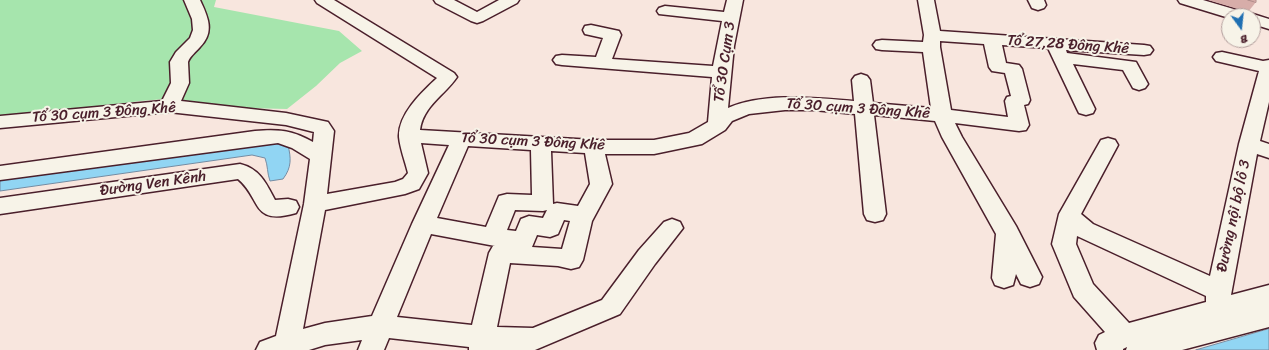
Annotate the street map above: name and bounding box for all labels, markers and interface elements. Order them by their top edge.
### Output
north arrow [1221,8,1261,48]
street label: Tổ 30 Cụm 3 [710,21,740,103]
text: B [1238,29,1250,49]
street label: Tổ 27,28 Đông Khê [1006,32,1130,58]
street label: Tổ 30 cụm 3 Đông Khê [786,95,930,123]
street label: Tổ 30 cụm 3 Đông Khê [32,99,176,127]
street label: Tổ 30 cụm 3 Đông Khê [461,129,605,155]
street label: Đường nội bộ lô 3 [1213,158,1255,274]
street label: Đường Ven Kênh [99,168,207,200]

